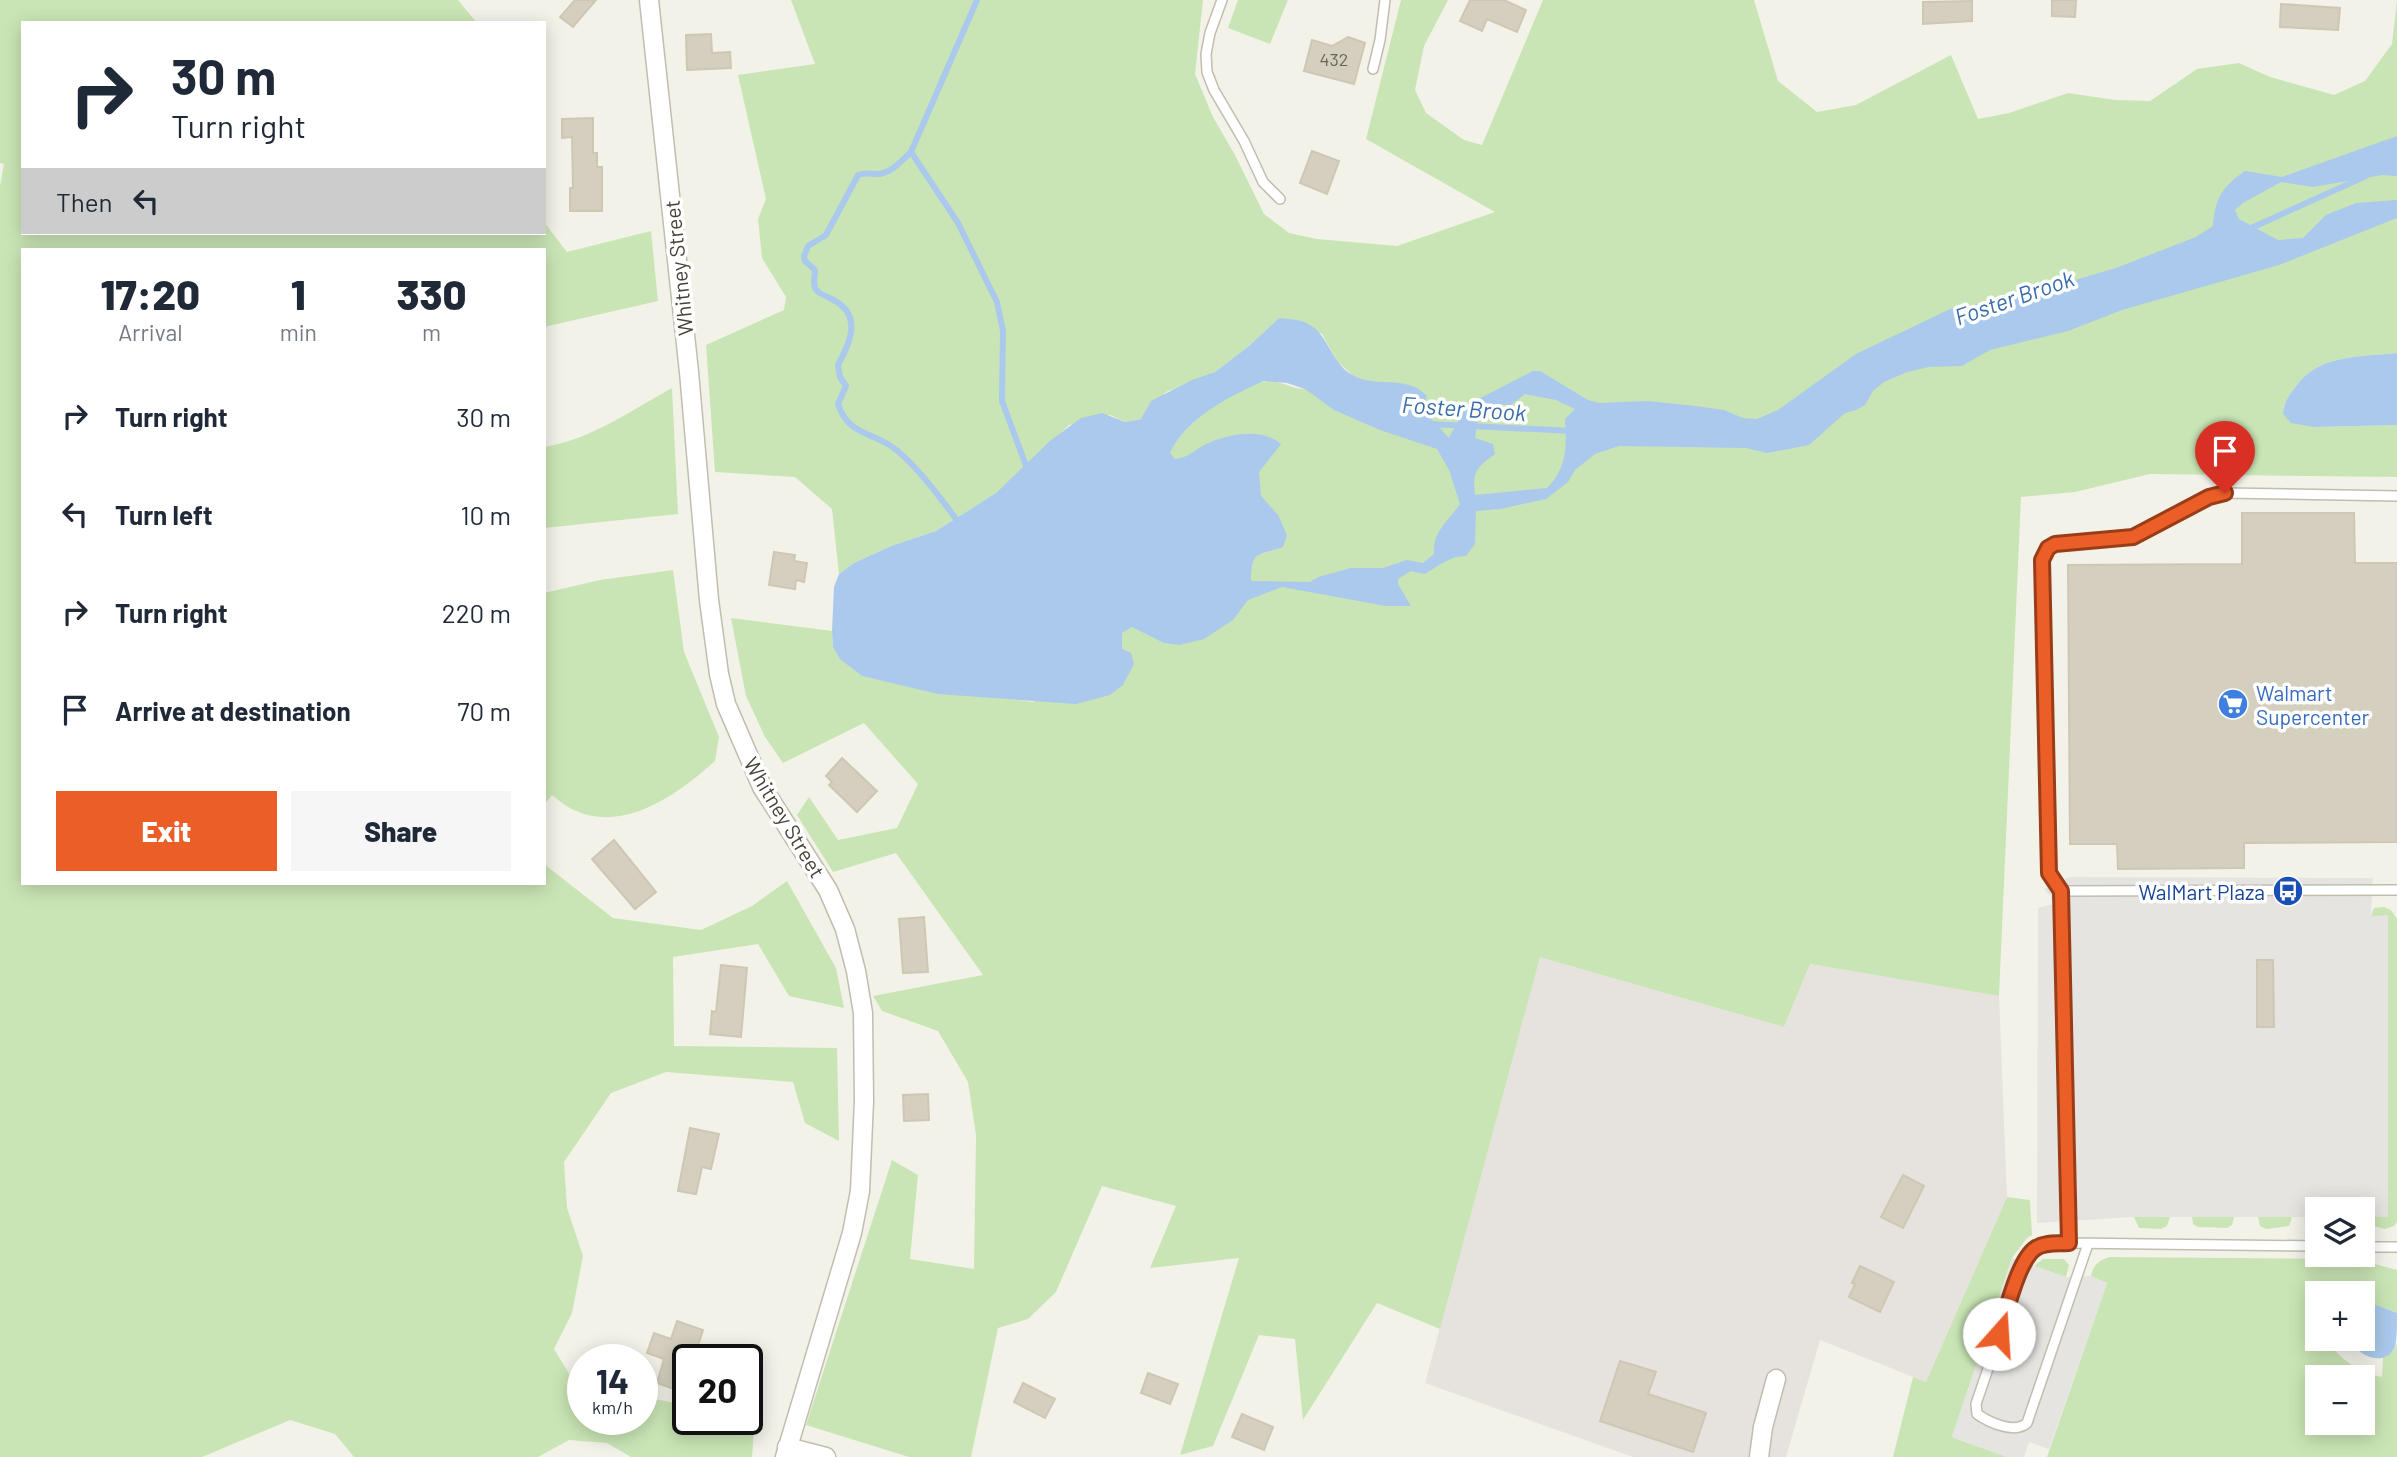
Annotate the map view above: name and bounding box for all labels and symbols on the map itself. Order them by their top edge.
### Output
house number: 432 [1320,48,1348,70]
street label: Whitney Street [658,199,698,337]
water label: Foster Brook [1951,264,2077,330]
water label: Foster Brook [1401,390,1527,426]
pin [2195,421,2255,493]
place label: Walmart Supercenter [2256,680,2370,729]
supermarket icon: Walmart Supercenter [2216,687,2250,721]
street label: Whitney Street [739,752,831,882]
bus stop icon: WalMart Plaza [2271,874,2305,908]
place label: WalMart Plaza [2138,879,2265,904]
position arrow [1962,1297,2036,1371]
speed limit sign: 20 [672,1344,763,1435]

